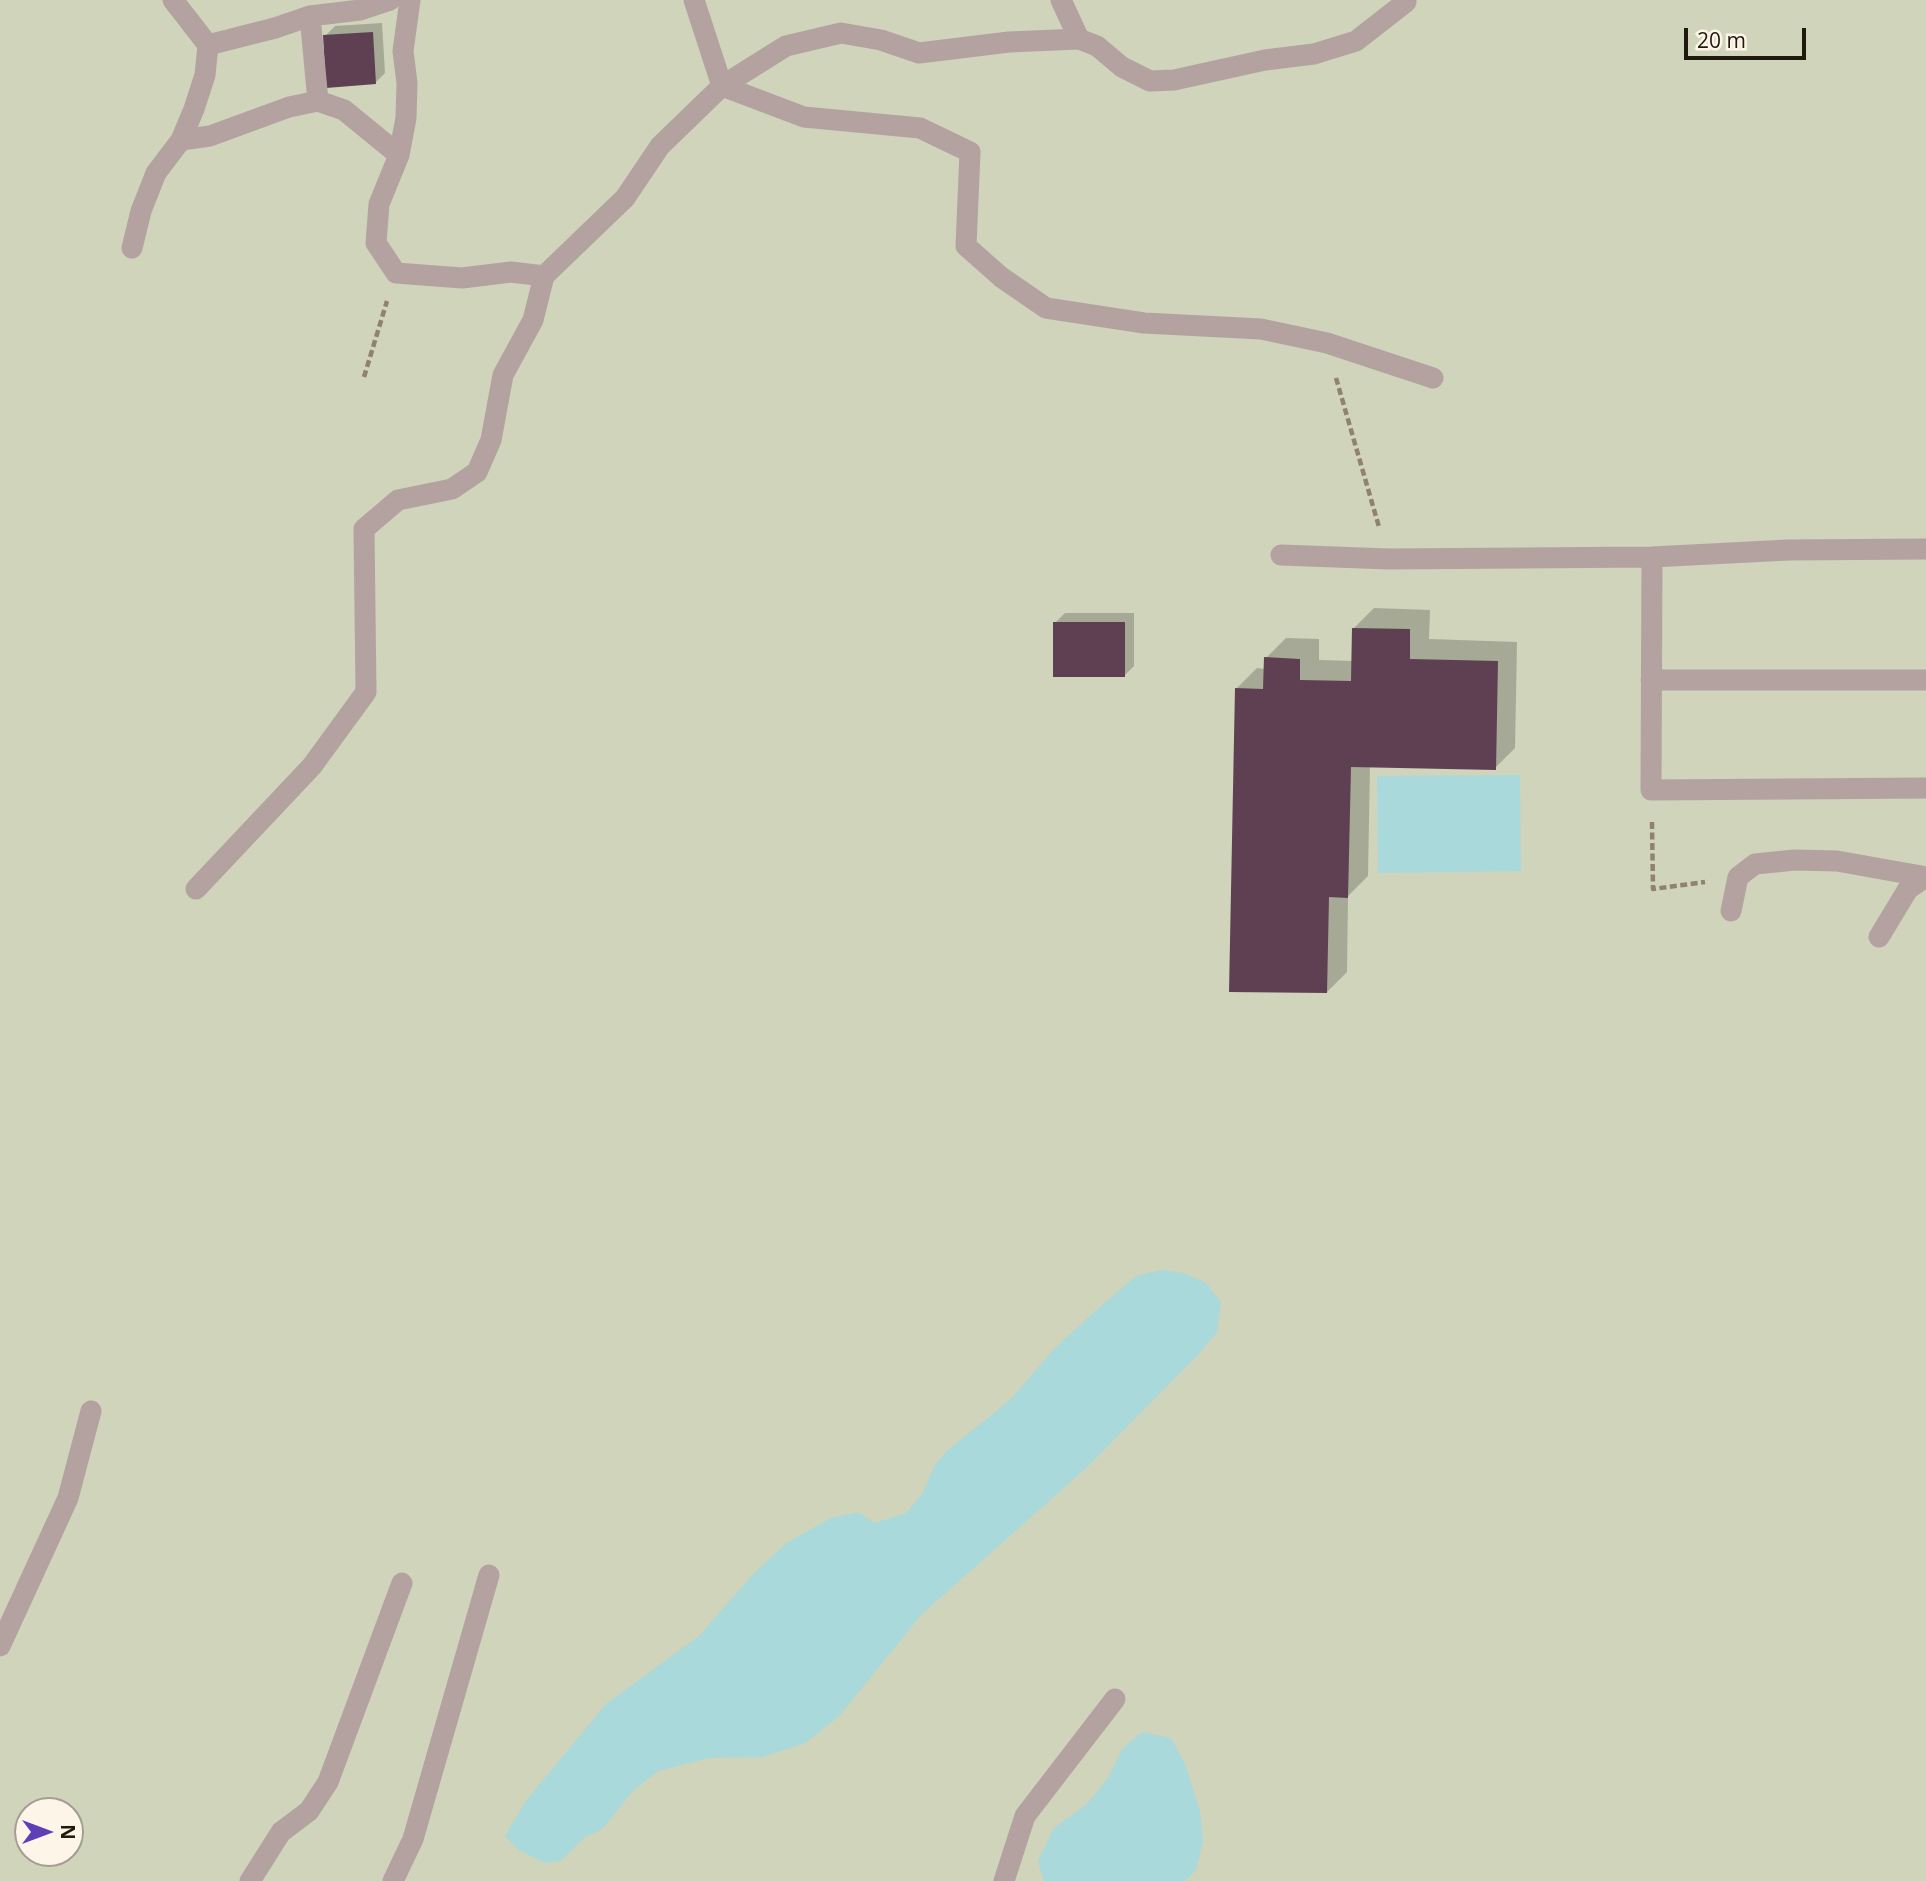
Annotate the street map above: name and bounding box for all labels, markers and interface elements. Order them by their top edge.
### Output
scale bar [1688,14,1811,58]
text: 20 m [1697,26,1746,54]
north arrow [14,1797,84,1867]
text: N [55,1824,81,1840]

